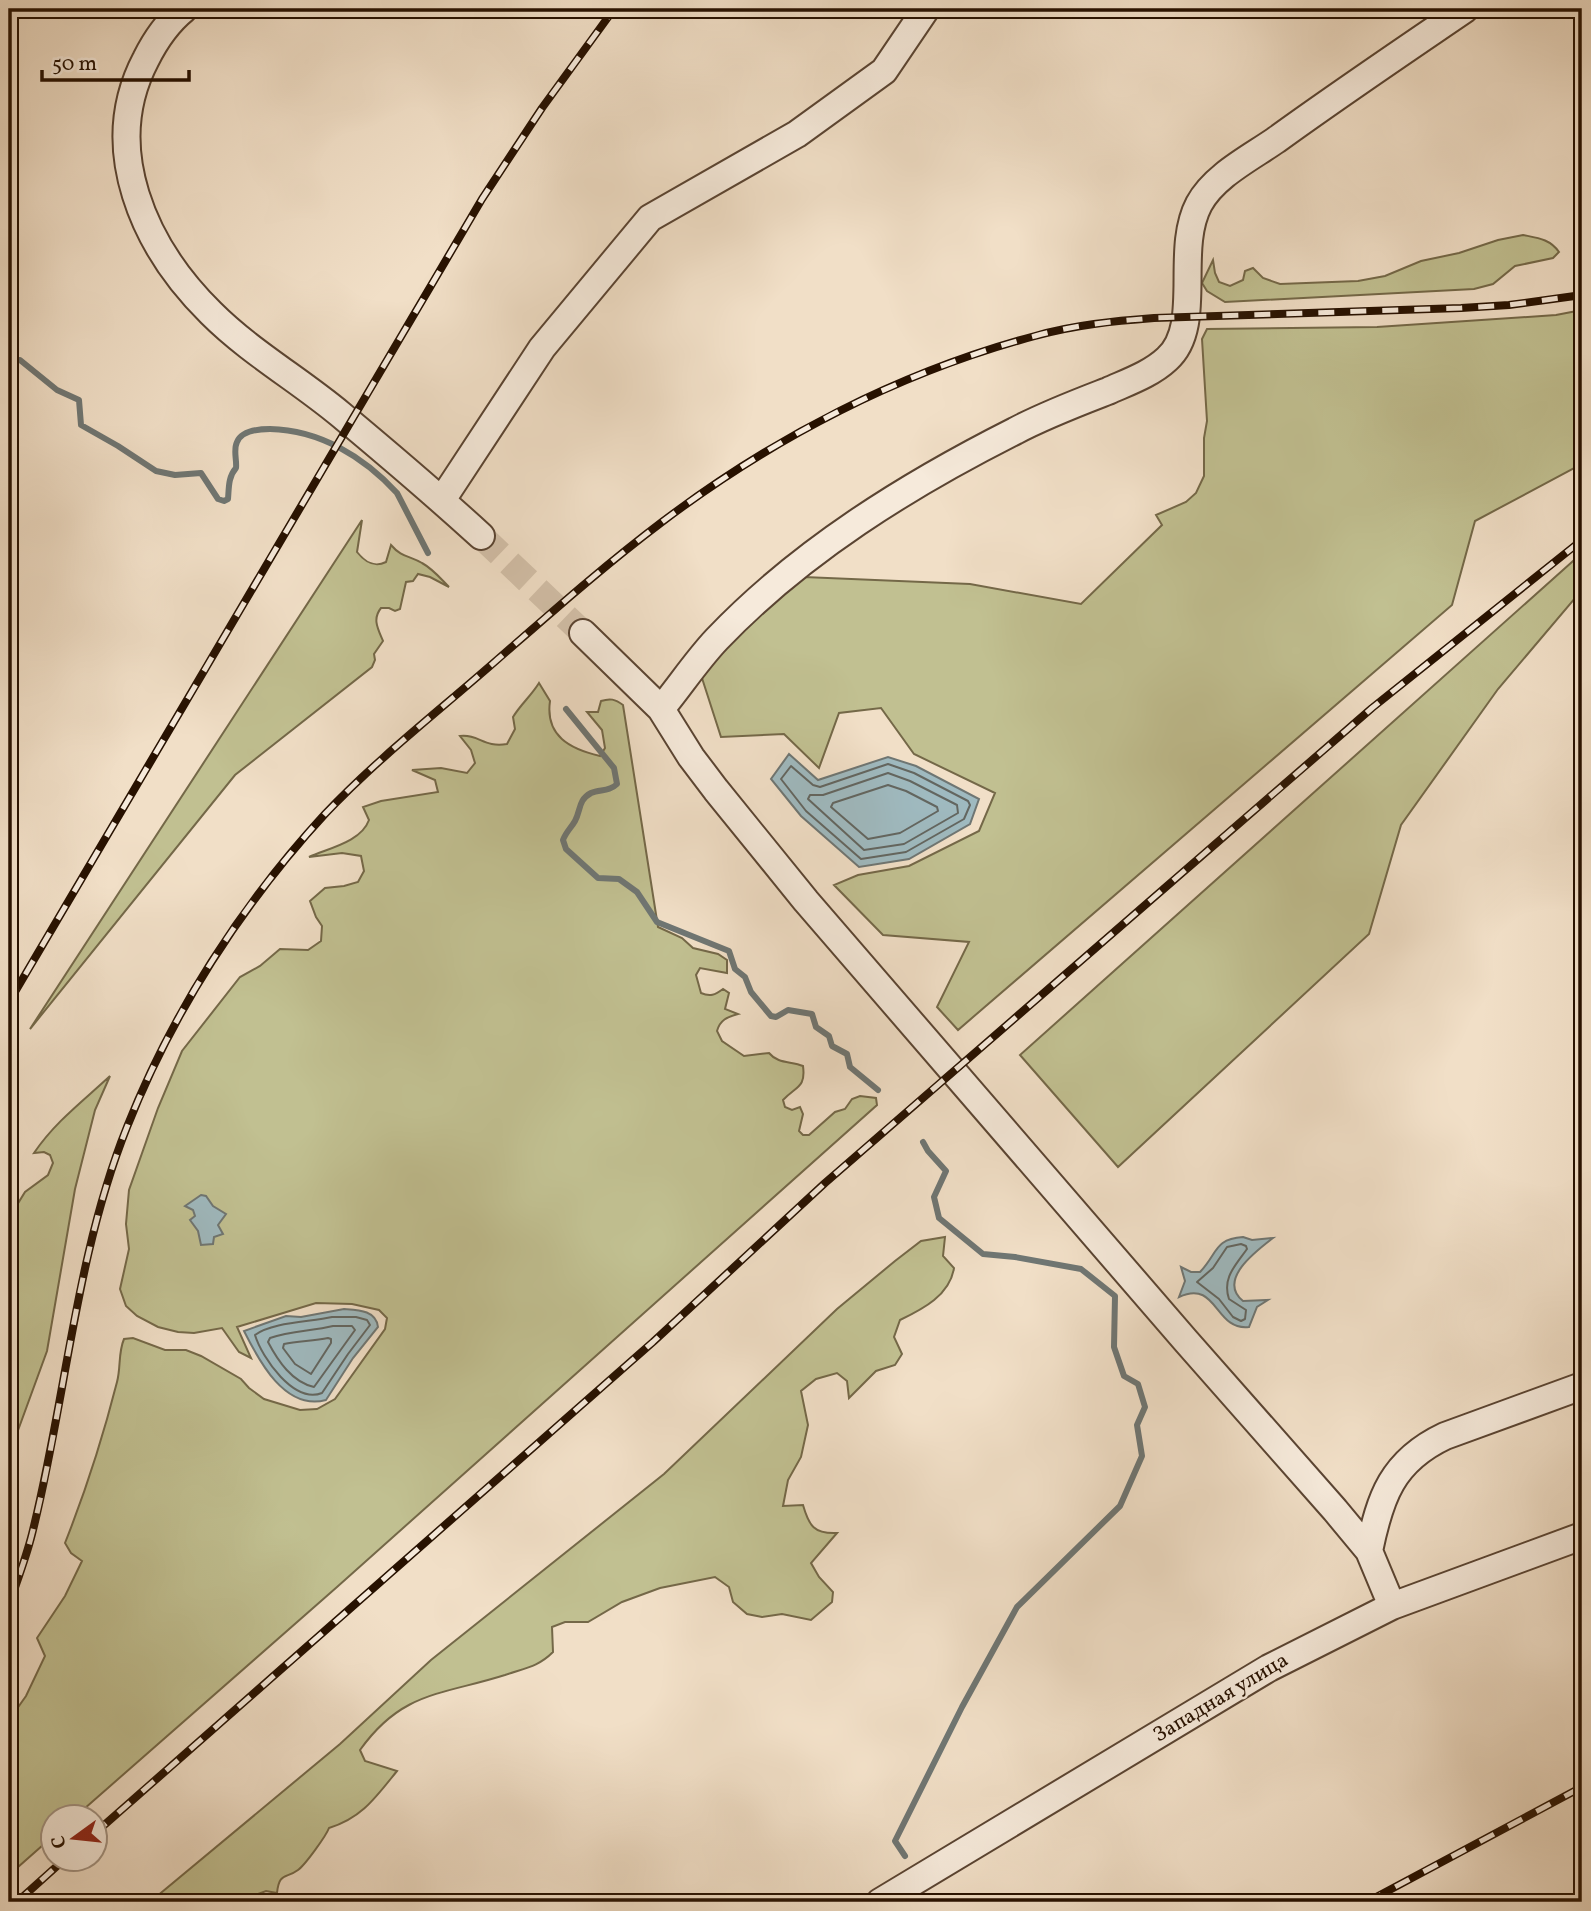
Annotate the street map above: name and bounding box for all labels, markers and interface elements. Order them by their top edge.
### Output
scale bar [42,38,189,82]
text: 50 m [52,50,97,79]
street label: Западная улица [1148,1646,1294,1750]
north arrow [38,1802,108,1872]
text: С [45,1833,74,1851]

